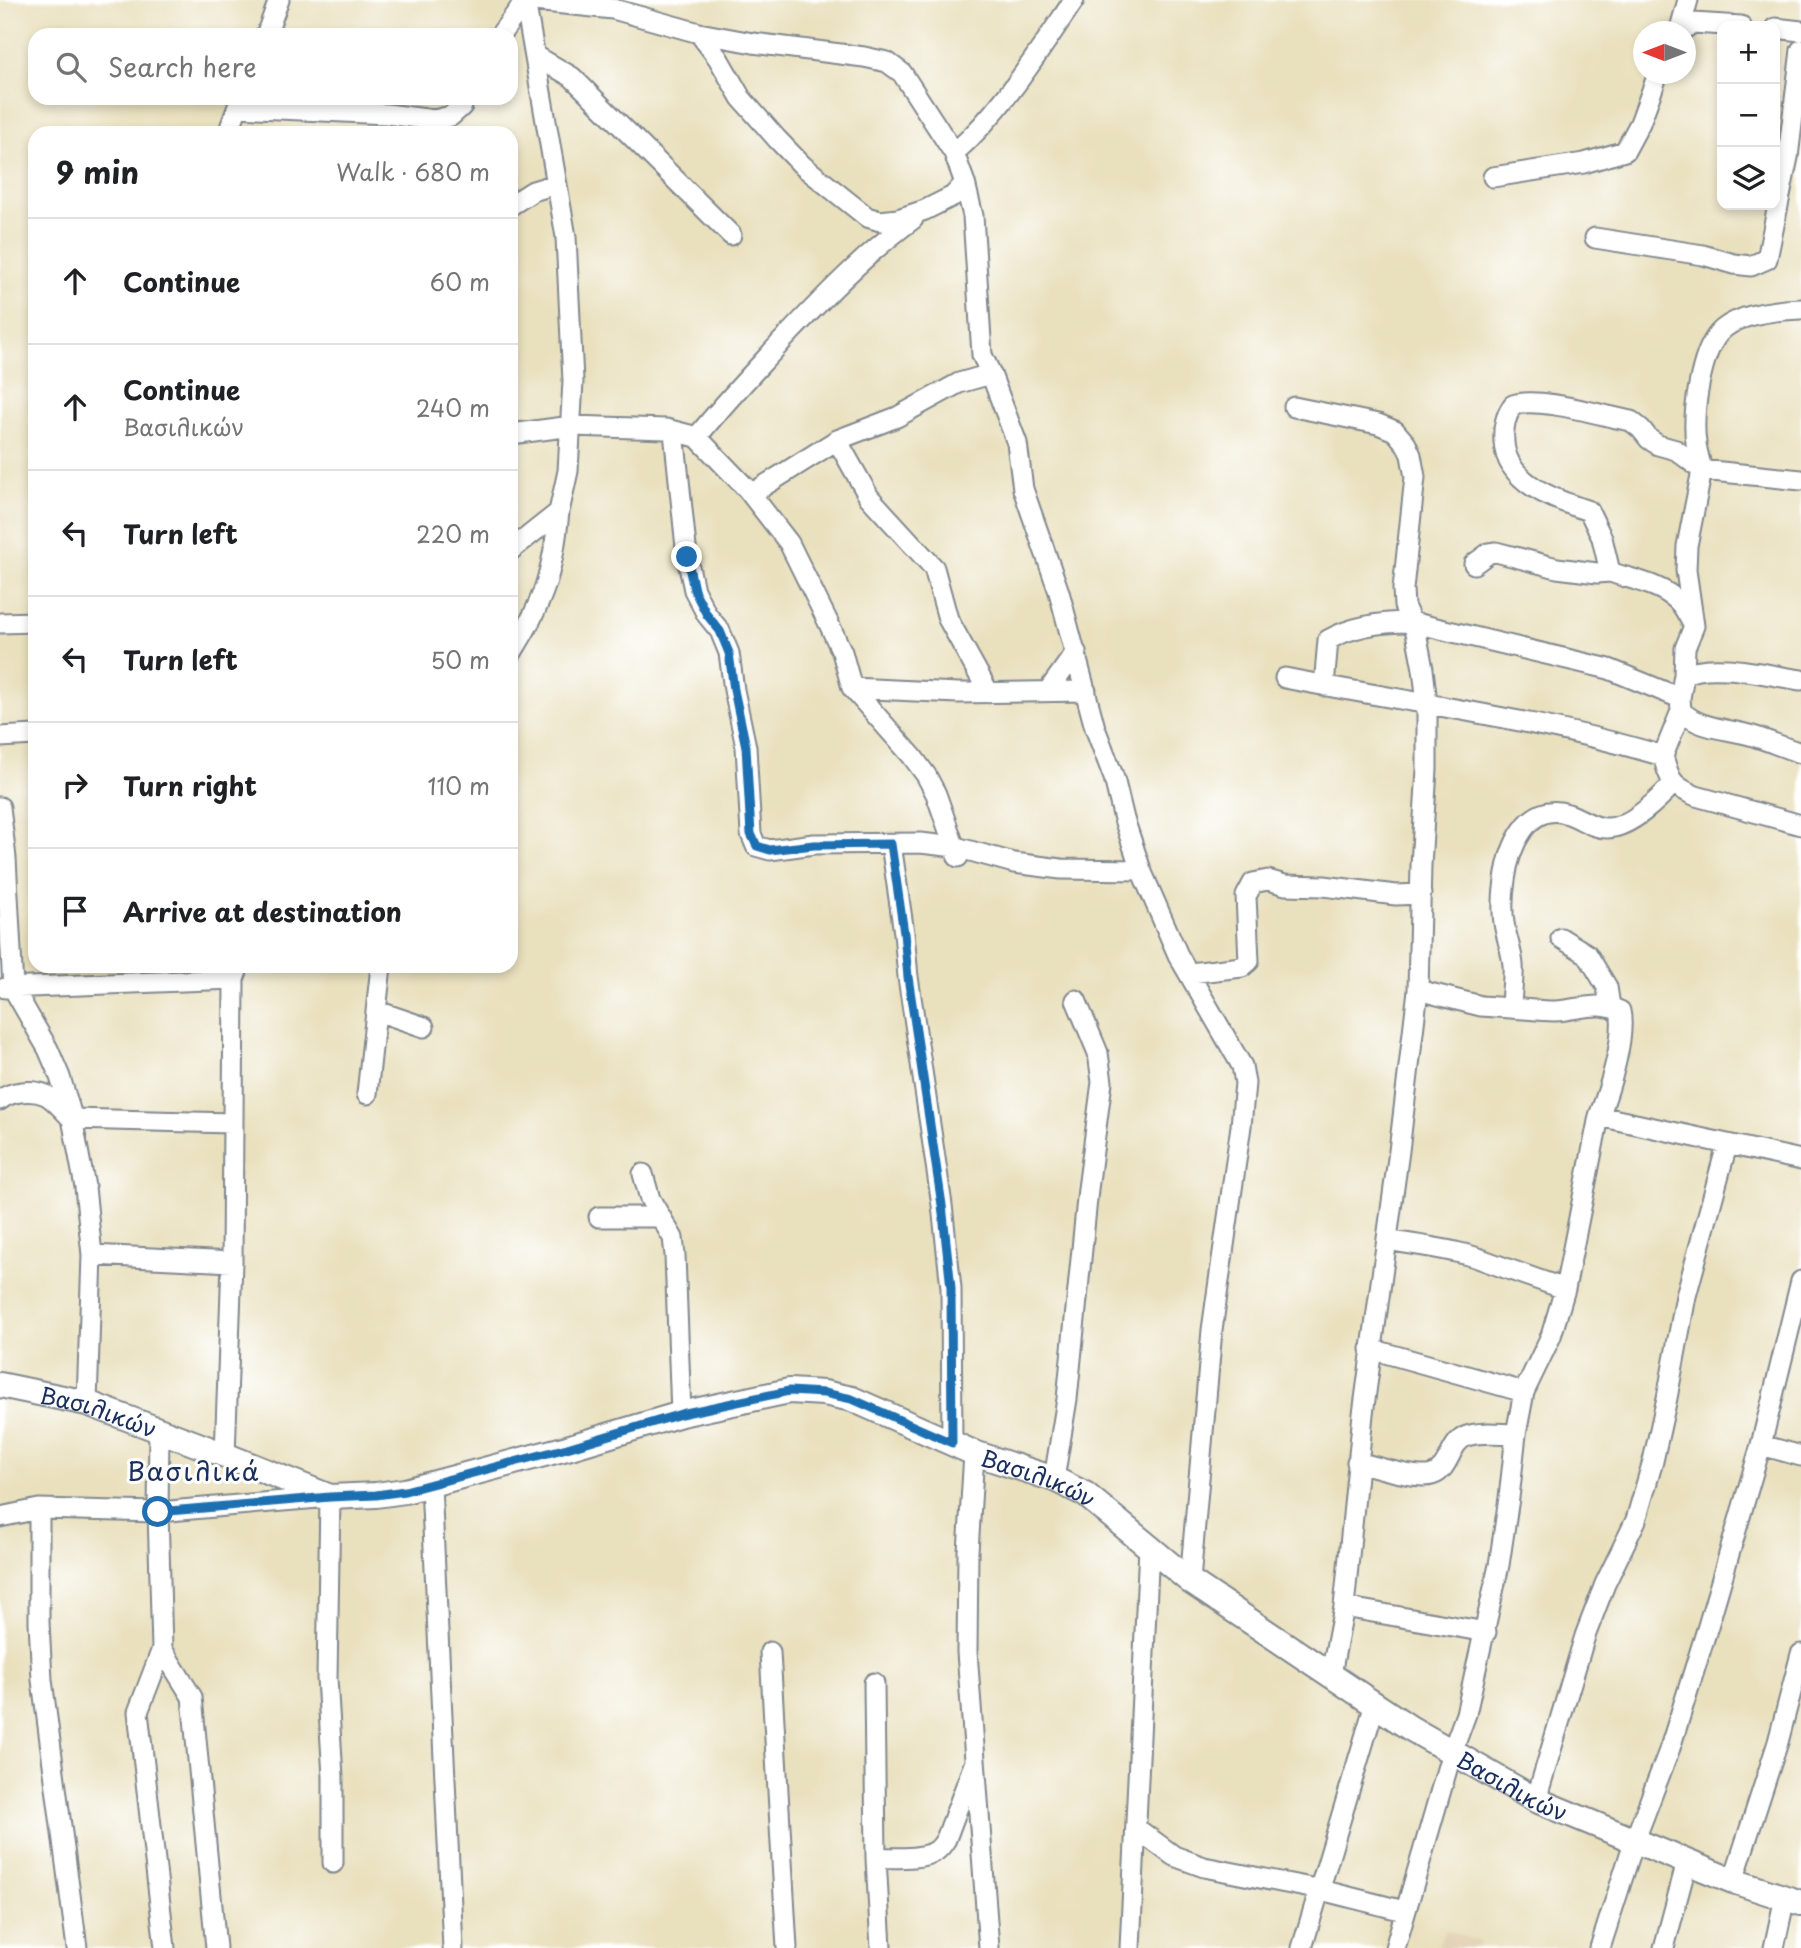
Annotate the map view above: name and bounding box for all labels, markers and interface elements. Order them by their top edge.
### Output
north arrow [1633,21,1696,84]
map controls [1717,21,1780,210]
button: + [1717,21,1780,84]
search box [28,28,518,105]
text: Search here [108,47,257,86]
icon: search [52,48,90,86]
button: − [1717,84,1780,147]
button: layers [1717,147,1780,210]
text: 9 min [56,149,139,194]
text: Walk · 680 m [336,154,490,189]
icon: ahead [56,262,94,300]
text: Continue [123,262,240,301]
text: 60 m [430,264,490,299]
text: Continue [123,370,240,409]
icon: ahead [56,388,94,426]
text: 240 m [416,390,490,425]
text: Βασιλικών [123,409,244,444]
icon: left [56,514,94,552]
text: Turn left [123,514,238,553]
text: 220 m [416,516,490,551]
route end [671,541,702,572]
icon: left [56,640,94,678]
text: Turn left [123,640,238,679]
text: 50 m [430,642,490,677]
icon: right [56,766,94,804]
text: Turn right [123,766,257,805]
text: 110 m [428,768,490,803]
icon: arrive [56,892,94,930]
text: Arrive at destination [123,892,402,931]
street label: Βασιλικών [37,1376,162,1445]
street label: Βασιλικών [977,1439,1105,1515]
district label: Βασιλικά [127,1451,261,1490]
route start [142,1496,173,1527]
street label: Βασιλικών [1451,1741,1573,1829]

